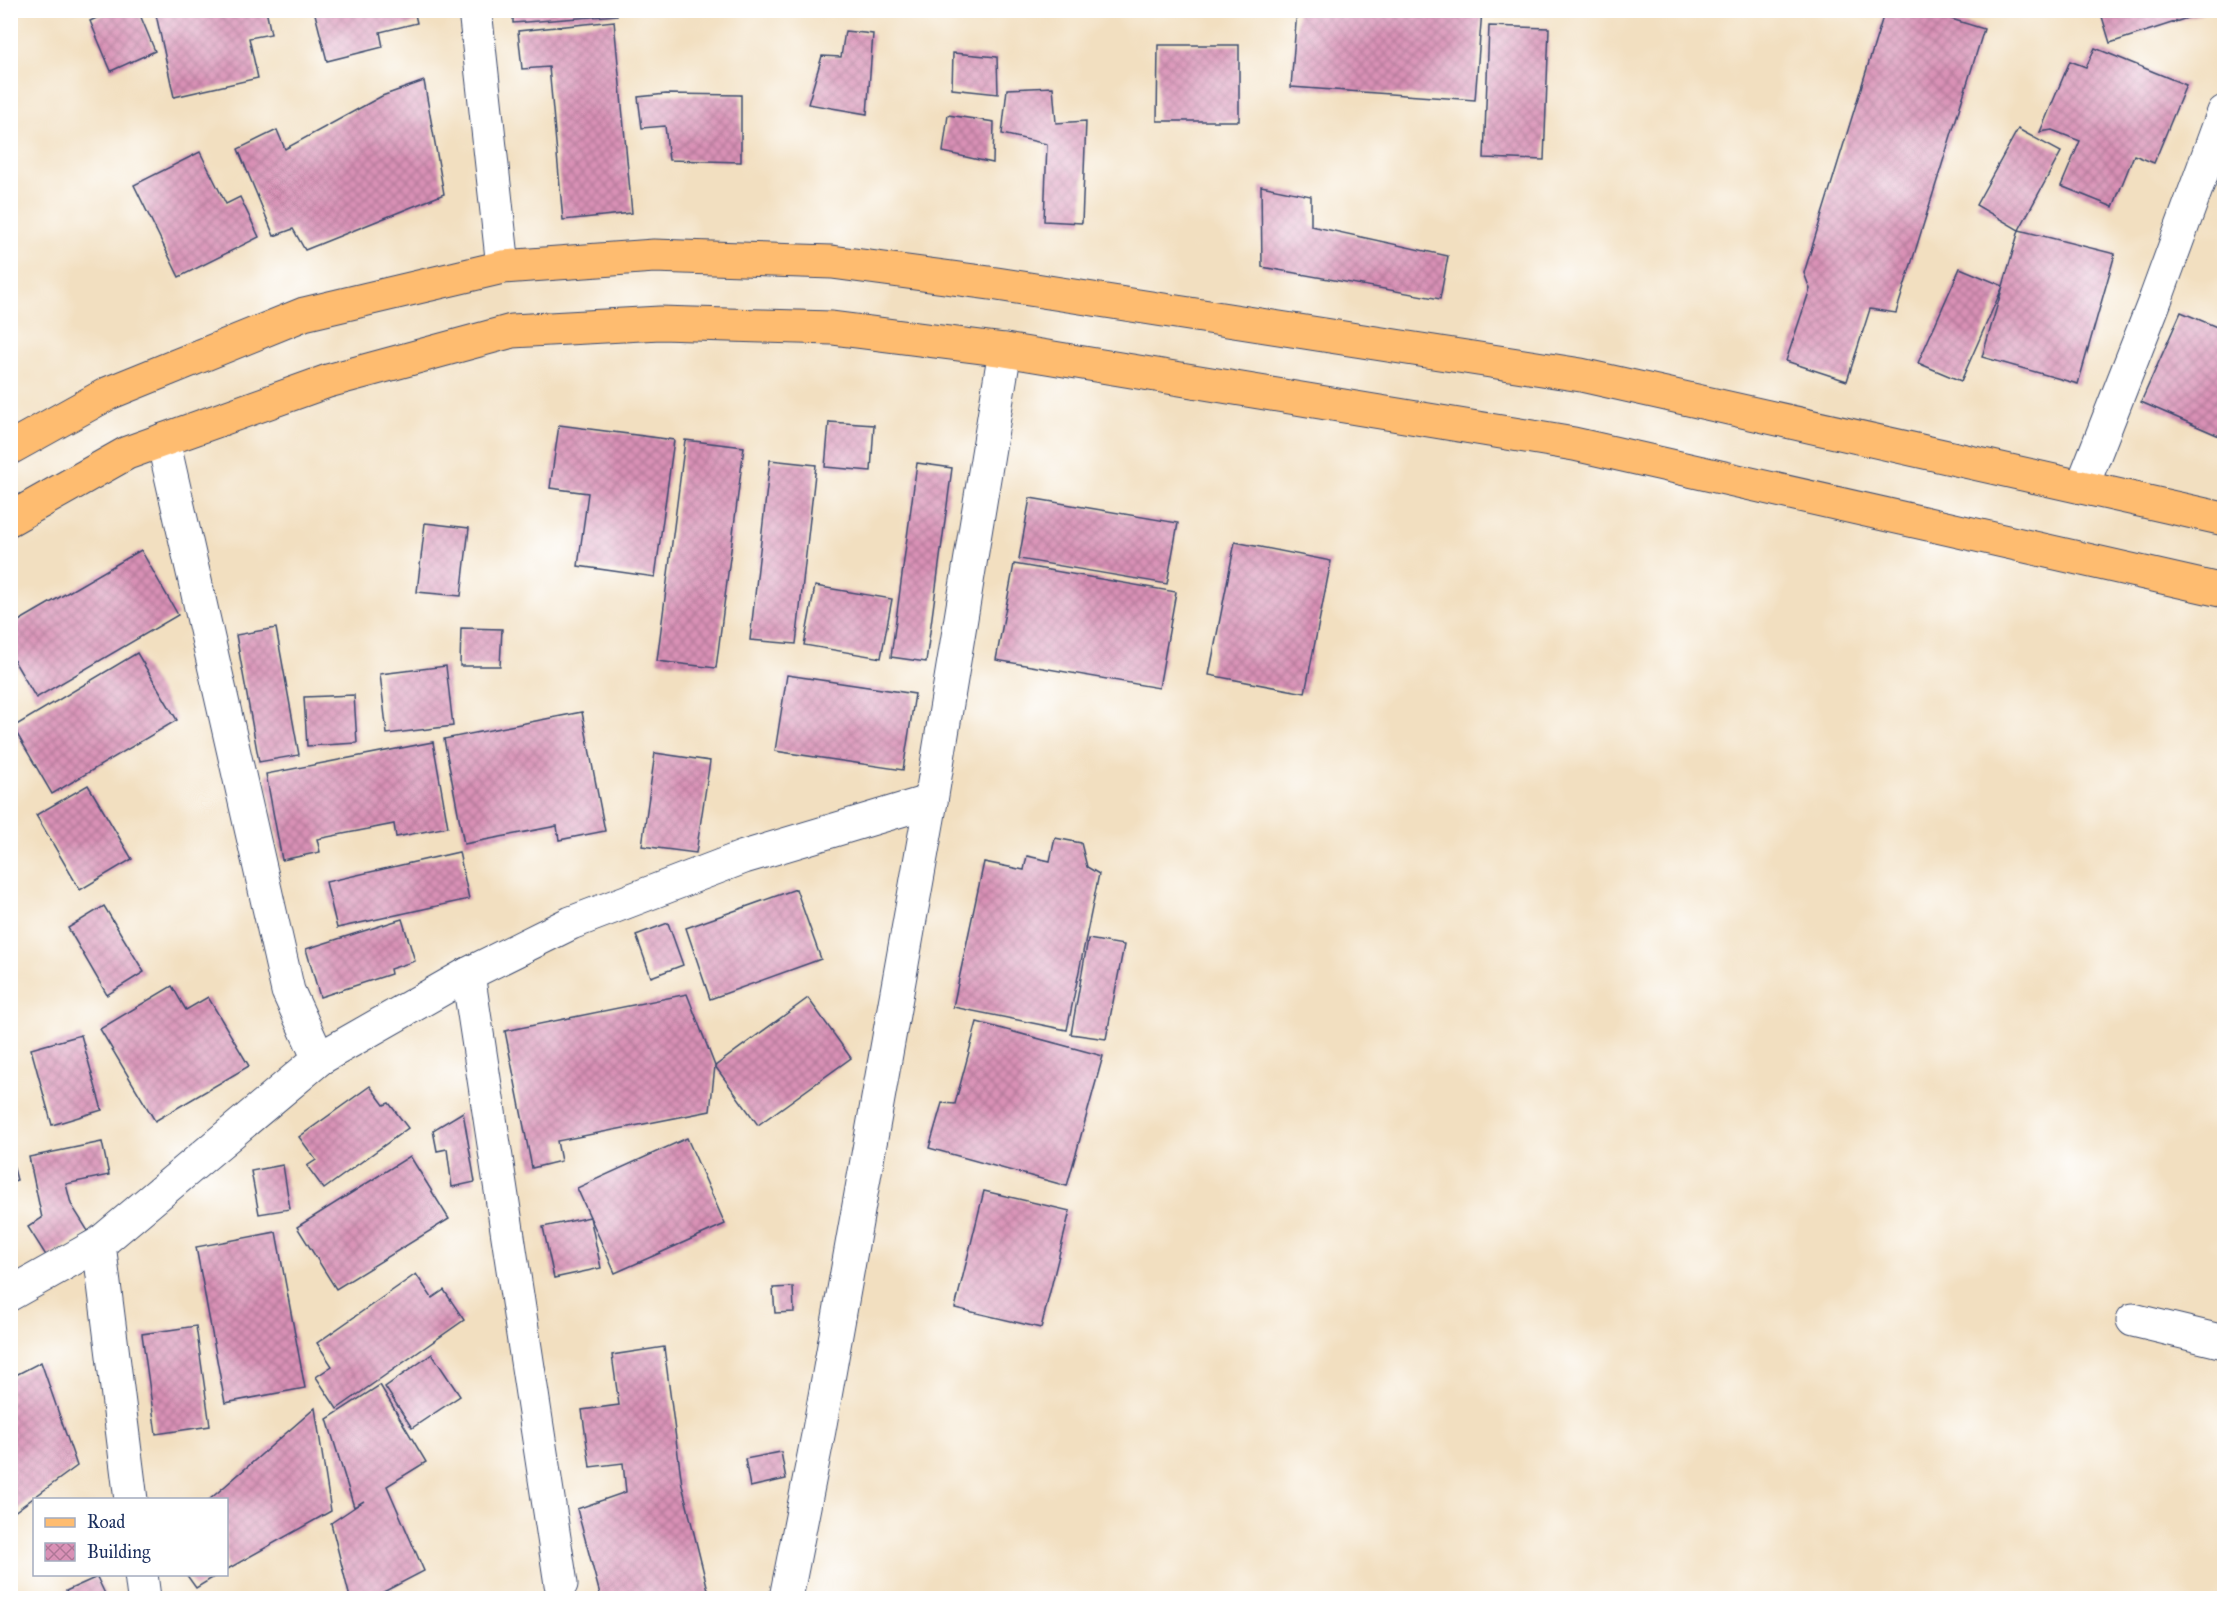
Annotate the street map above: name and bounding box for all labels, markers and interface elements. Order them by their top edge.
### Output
legend [33,1498,228,1576]
text: Road [87,1511,125,1533]
text: Building [87,1541,151,1564]

